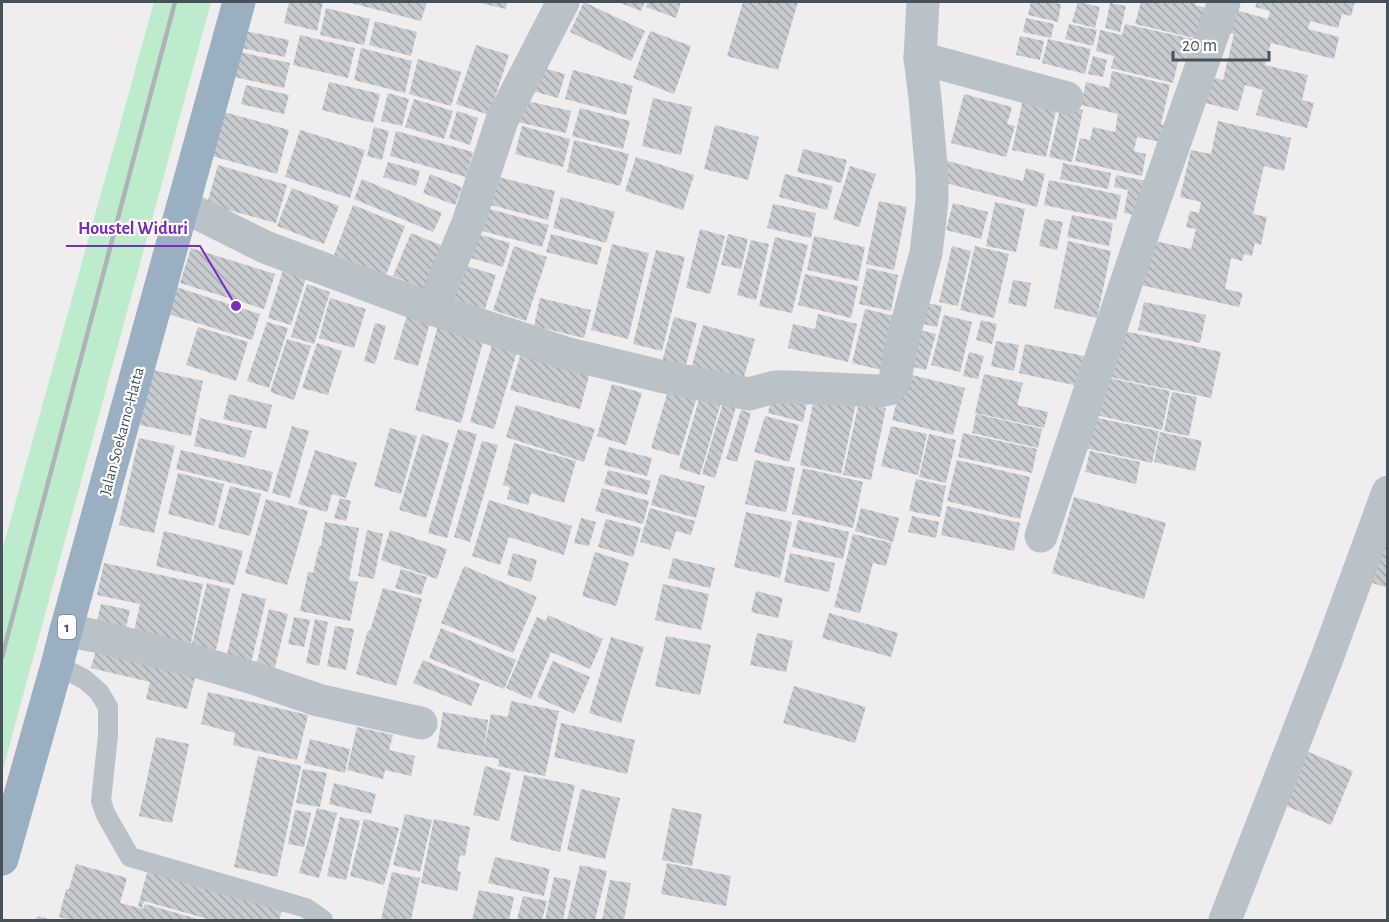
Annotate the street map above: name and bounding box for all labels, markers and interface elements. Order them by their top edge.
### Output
scale bar [1173,24,1269,62]
text: 20 m [1182,37,1217,55]
callout: Houstel Widuri [66,210,200,246]
text: Houstel Widuri [78,220,188,238]
street label: Jalan Soekarno-Hatta [97,365,147,497]
road number: 1 [58,615,76,639]

